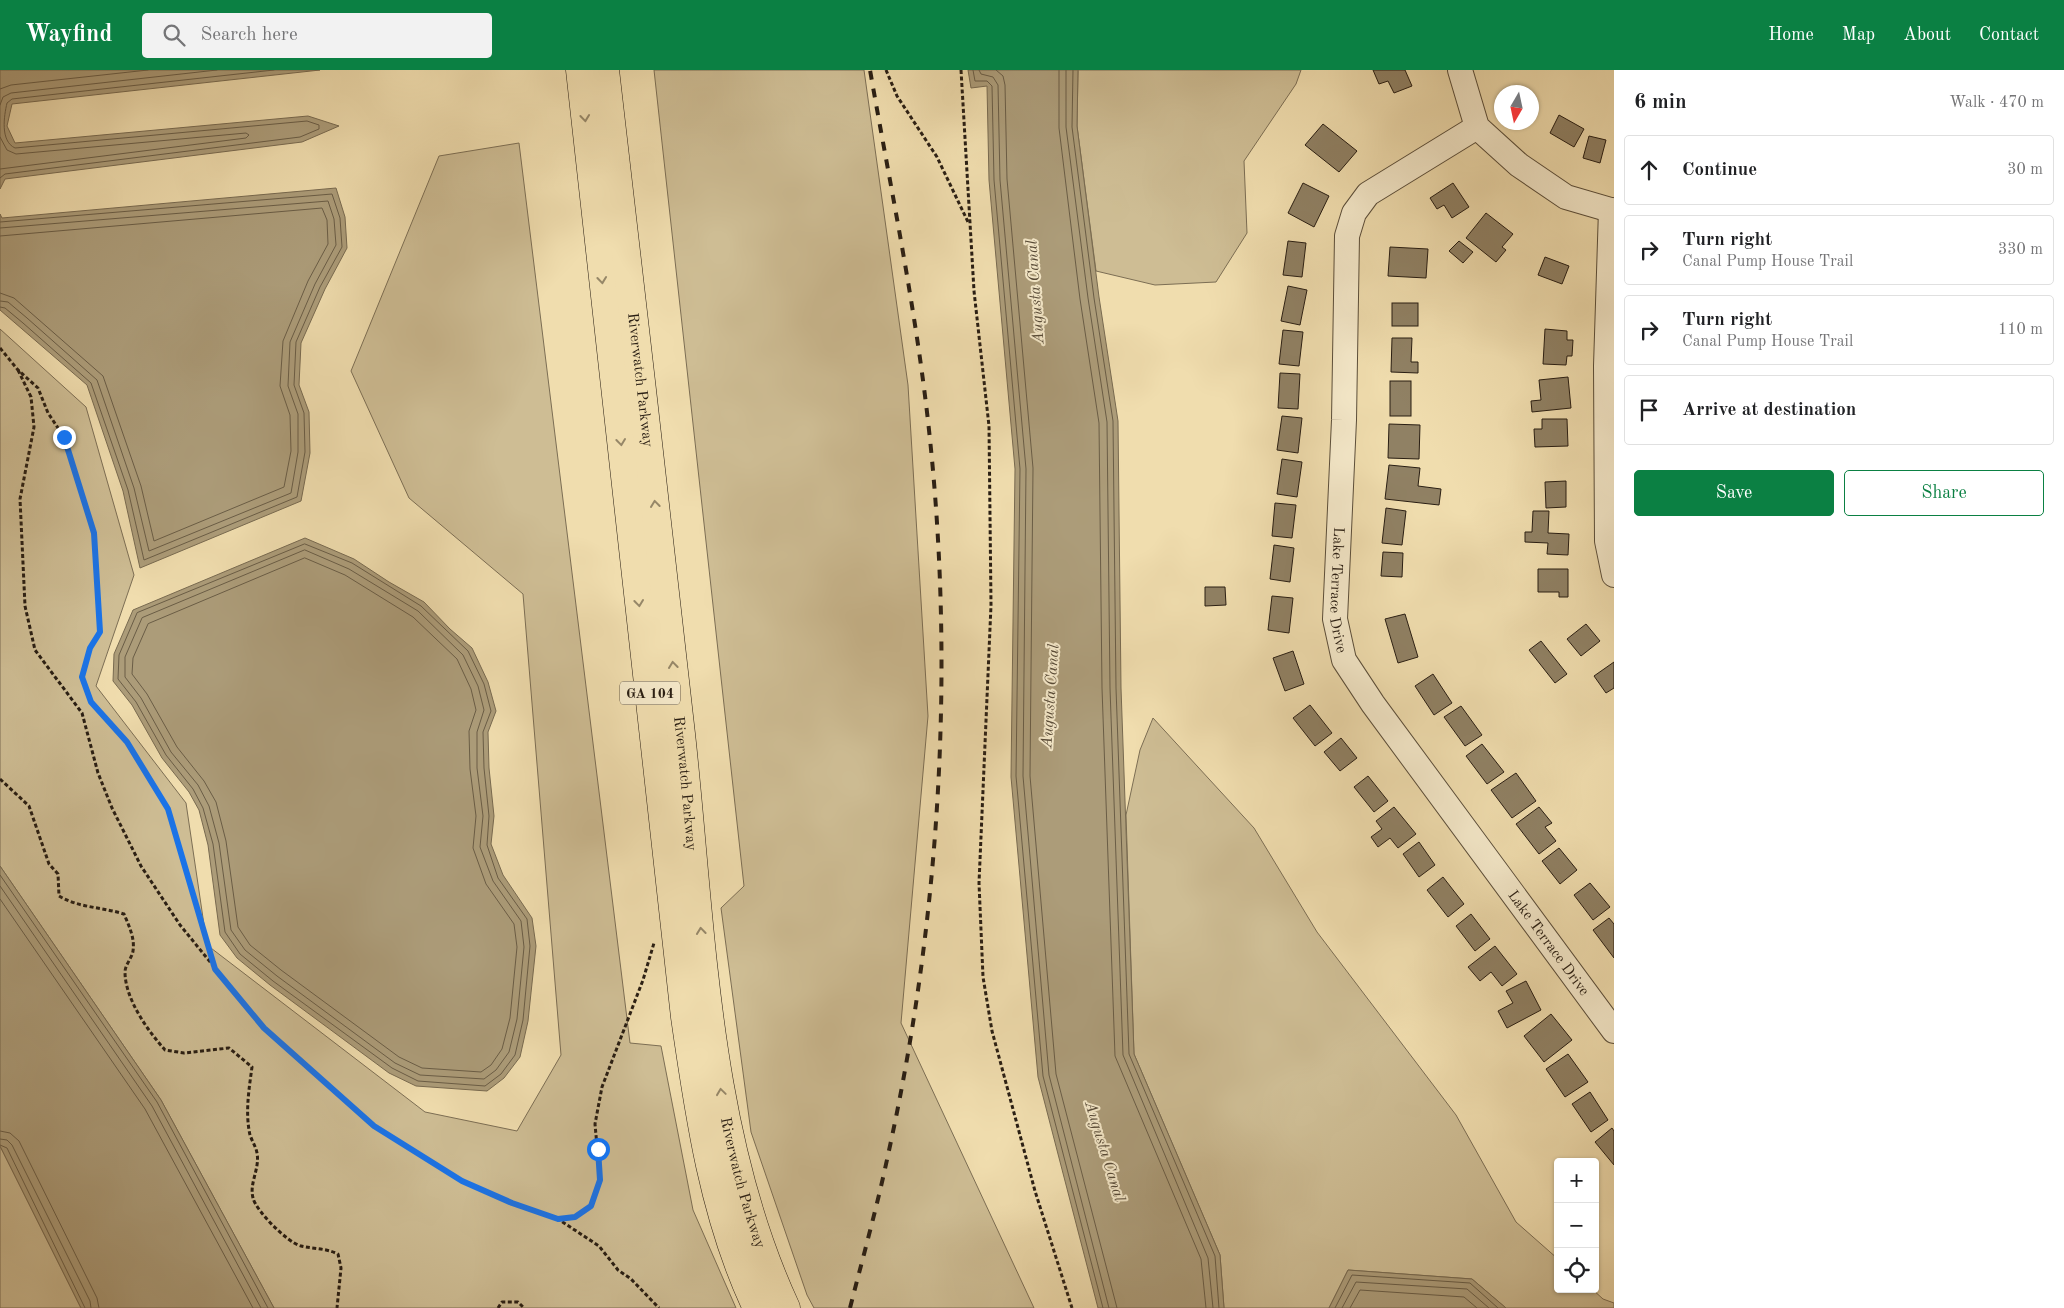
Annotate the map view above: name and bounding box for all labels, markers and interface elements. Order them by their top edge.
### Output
search box [142,13,492,58]
icon: search [160,21,188,49]
text: Wayfind [25,23,112,47]
text: Search here [200,26,298,45]
text: Home [1768,26,1814,44]
text: Map [1842,26,1875,44]
text: About [1903,26,1951,44]
text: Contact [1979,26,2039,44]
north arrow [1494,85,1539,130]
text: 6 min [1634,92,1687,113]
text: Walk · 470 m [1949,95,2044,111]
one-way arrow [579,115,590,123]
icon: ahead [1635,156,1663,184]
text: Continue [1682,161,1757,180]
text: 30 m [2007,162,2043,178]
text: Turn right [1682,231,1772,250]
icon: right [1635,236,1663,264]
water label: Augusta Canal [1024,239,1048,345]
text: 330 m [1998,242,2043,258]
text: Canal Pump House Trail [1682,254,1853,270]
one-way arrow [596,276,607,284]
text: Turn right [1682,311,1772,330]
street label: Riverwatch Parkway [624,312,655,448]
icon: right [1635,316,1663,344]
text: 110 m [1998,322,2043,338]
text: Canal Pump House Trail [1682,334,1853,350]
icon: arrive [1635,396,1663,424]
text: Arrive at destination [1682,401,1856,420]
route end [53,426,76,449]
one-way arrow [615,438,626,446]
button: Save [1634,470,1834,516]
button: Share [1844,470,2044,516]
one-way arrow [650,499,661,507]
street label: Lake Terrace Drive [1326,527,1348,655]
one-way arrow [633,599,644,607]
water label: Augusta Canal [1039,643,1063,750]
one-way arrow [668,661,679,669]
road number: GA 104 [620,682,680,704]
street label: Riverwatch Parkway [670,716,698,851]
street label: Lake Terrace Drive [1504,888,1591,999]
one-way arrow [696,927,707,935]
one-way arrow [716,1088,726,1097]
water label: Augusta Canal [1081,1098,1127,1204]
street label: Riverwatch Parkway [717,1116,767,1251]
route start [587,1138,610,1161]
map controls [1554,1158,1599,1293]
button: + [1554,1158,1599,1203]
button: − [1554,1203,1599,1248]
button: locate [1554,1248,1599,1293]

